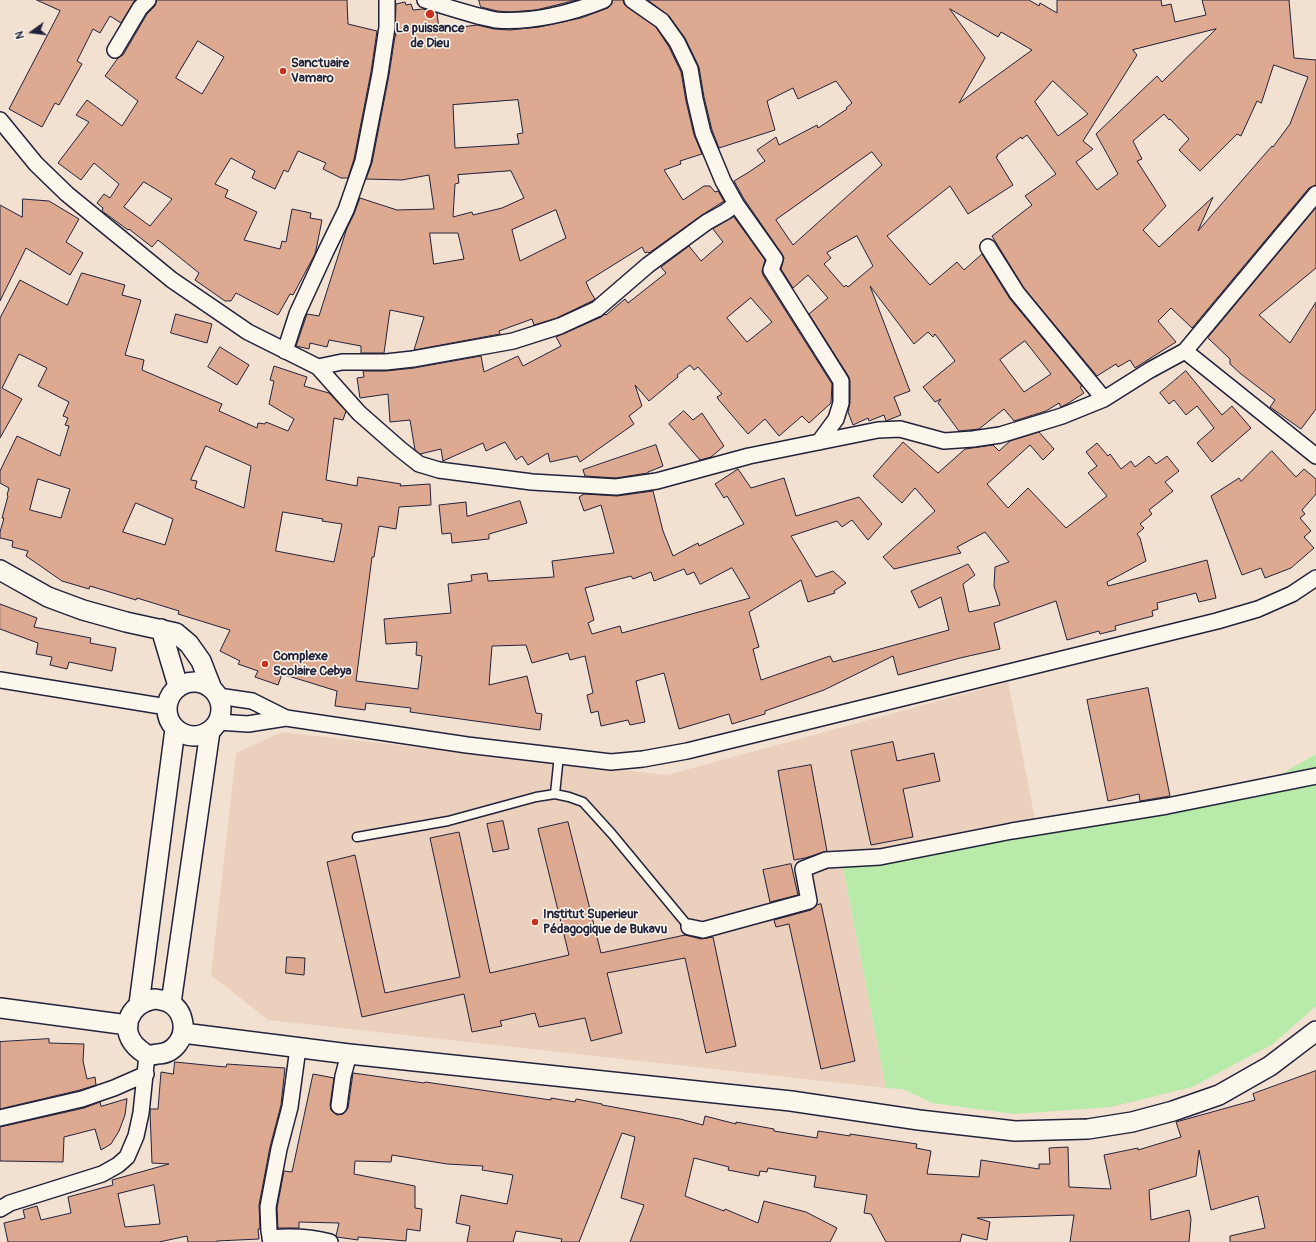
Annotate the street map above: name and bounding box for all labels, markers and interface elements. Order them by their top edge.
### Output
marker: La puissance de Dieu [424,8,436,20]
north arrow [12,12,52,52]
place label: La puissance de Dieu [396,21,464,52]
text: N [13,30,27,40]
place label: Sanctuaire Vamaro [291,56,349,87]
marker: Sanctuaire Vamaro [278,66,288,76]
place label: Complexe Scolaire Cebya [273,649,352,680]
marker: Complexe Scolaire Cebya [260,659,270,669]
place label: Institut Superieur Pédagogique de Bukavu [543,907,667,938]
marker: Institut Superieur Pédagogique de Bukavu [530,917,540,927]

